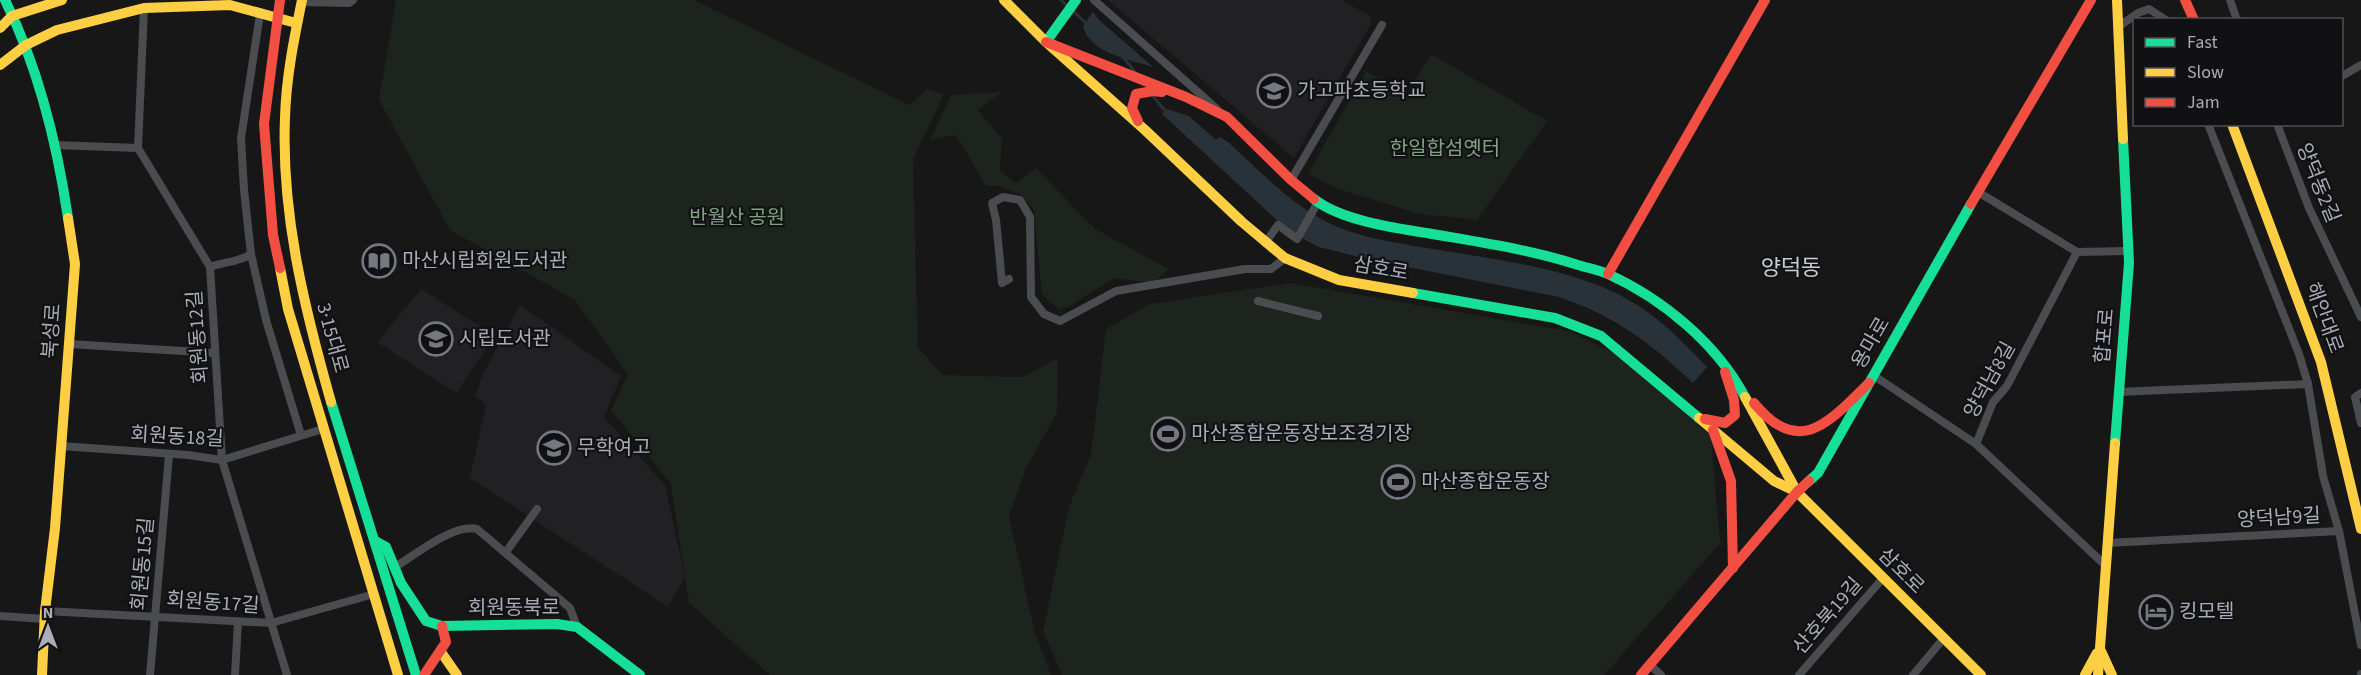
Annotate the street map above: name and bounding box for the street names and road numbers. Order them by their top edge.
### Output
street label: 양덕동2길 [2289,139,2347,227]
street label: 삼호로 [1351,250,1411,288]
street label: 해안대로 [2298,279,2350,357]
street label: 회원동12길 [181,289,215,385]
street label: 3·15대로 [309,300,355,376]
street label: 북성로 [36,302,68,360]
street label: 합포로 [2089,307,2121,365]
street label: 용마로 [1845,312,1897,374]
street label: 양덕남8길 [1958,337,2022,423]
street label: 회원동18길 [130,421,224,453]
street label: 양덕남9길 [2237,502,2321,534]
street label: 회원동15길 [125,516,161,612]
street label: 삼호로 [1872,542,1930,600]
street label: 산호북19길 [1787,572,1869,660]
street label: 회원동17길 [165,586,261,620]
street label: 회원동북로 [468,594,560,622]

